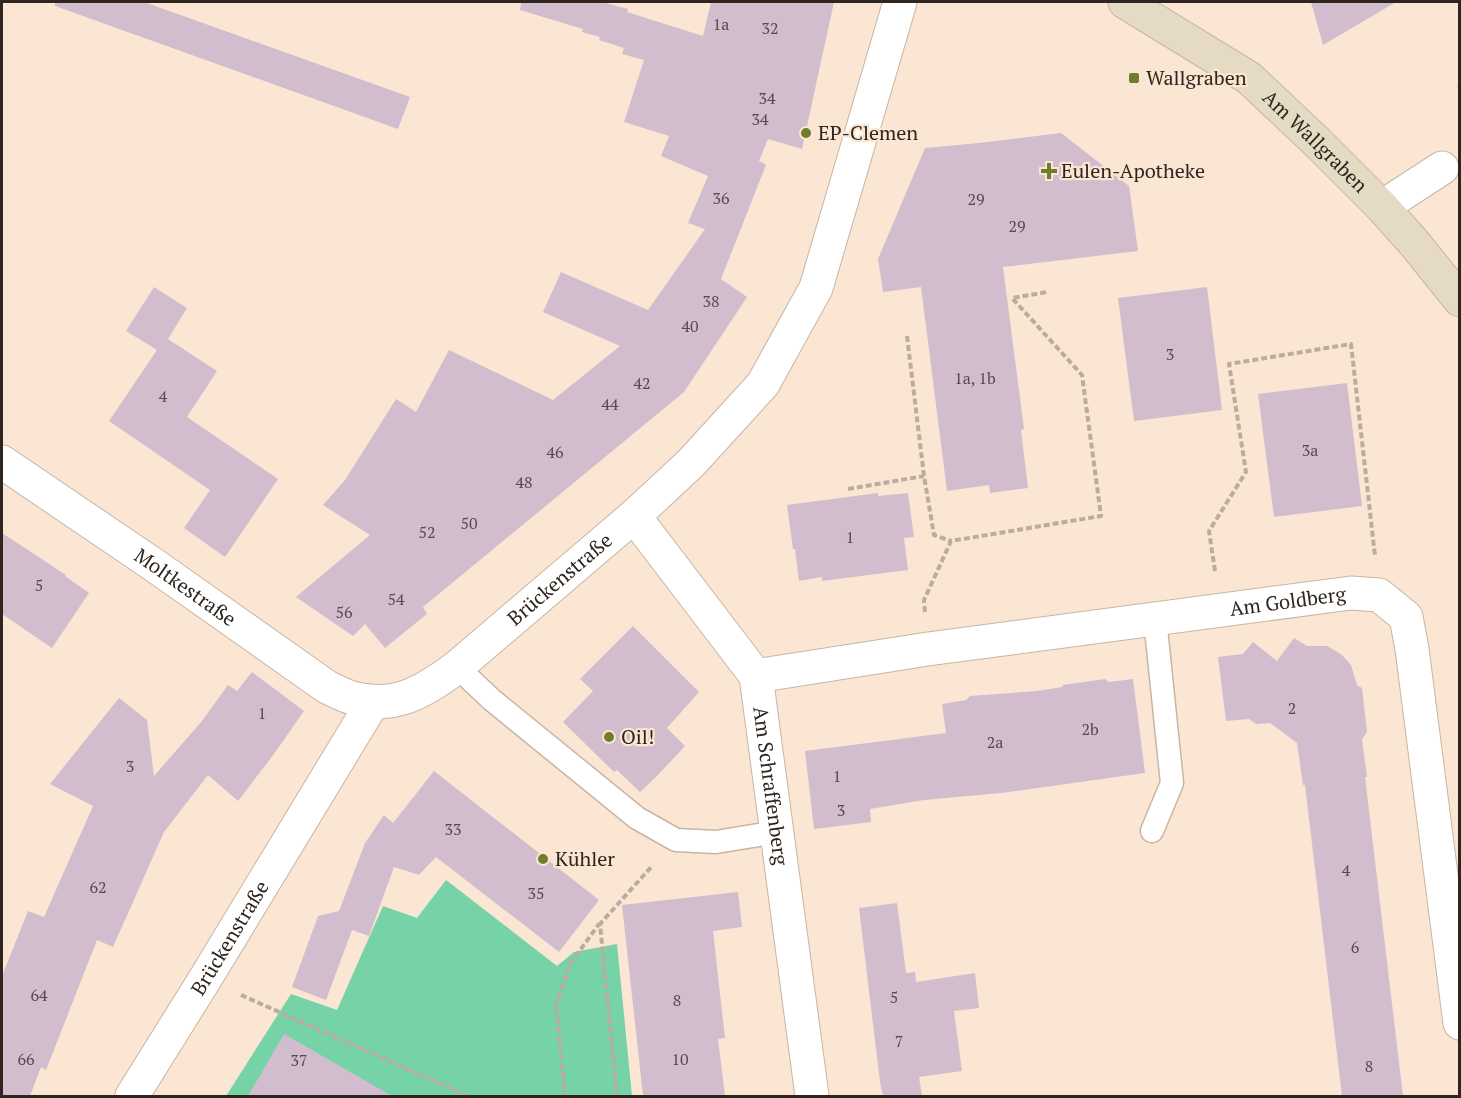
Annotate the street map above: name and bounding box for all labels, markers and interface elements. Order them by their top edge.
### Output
house number: 1a [713,13,729,35]
house number: 32 [761,17,779,39]
place label: Wallgraben [1146,64,1247,91]
marker: Wallgraben [1127,71,1141,85]
street label: Am Wallgraben [1257,84,1374,198]
house number: 34 [758,87,776,109]
house number: 34 [751,108,769,130]
place label: EP-Clemen [818,119,918,146]
marker: EP-Clemen [799,126,813,140]
place label: Eulen-Apotheke [1061,157,1205,184]
marker: Eulen-Apotheke [1042,164,1056,178]
house number: 36 [712,187,730,209]
house number: 29 [967,188,985,210]
house number: 29 [1008,215,1026,237]
house number: 38 [702,290,720,312]
house number: 40 [681,315,699,337]
house number: 3 [1166,343,1174,365]
house number: 1a, 1b [954,367,996,389]
house number: 42 [633,372,651,394]
house number: 4 [159,385,168,407]
house number: 44 [601,393,619,415]
house number: 3a [1302,439,1318,461]
house number: 46 [546,441,564,463]
house number: 48 [515,471,533,493]
house number: 50 [460,512,478,534]
house number: 52 [418,521,436,543]
house number: 1 [846,526,854,548]
street label: Brückenstraße [501,527,618,631]
street label: Moltkestraße [129,542,242,632]
house number: 5 [35,574,43,596]
street label: Am Goldberg [1228,580,1348,622]
house number: 54 [387,588,405,610]
house number: 56 [335,601,353,623]
house number: 2 [1288,697,1296,719]
house number: 1 [258,702,266,724]
street label: Am Schraffenberg [747,705,795,867]
house number: 2b [1081,718,1099,740]
place label: Oil! [621,723,654,750]
marker: Oil! [602,730,616,744]
house number: 2a [987,731,1003,753]
house number: 3 [126,755,134,777]
house number: 1 [833,765,841,787]
house number: 3 [837,799,845,821]
house number: 33 [444,818,462,840]
place label: Kühler [555,845,615,872]
marker: Kühler [536,852,550,866]
house number: 4 [1342,859,1351,881]
street label: Brückenstraße [184,875,275,1000]
house number: 62 [89,876,107,898]
house number: 35 [527,882,545,904]
house number: 6 [1351,936,1360,958]
house number: 64 [30,984,48,1006]
house number: 5 [890,986,898,1008]
house number: 8 [673,989,681,1011]
house number: 7 [895,1030,903,1052]
house number: 66 [17,1048,35,1070]
house number: 10 [671,1048,689,1070]
house number: 37 [290,1049,308,1071]
house number: 8 [1365,1055,1373,1077]

